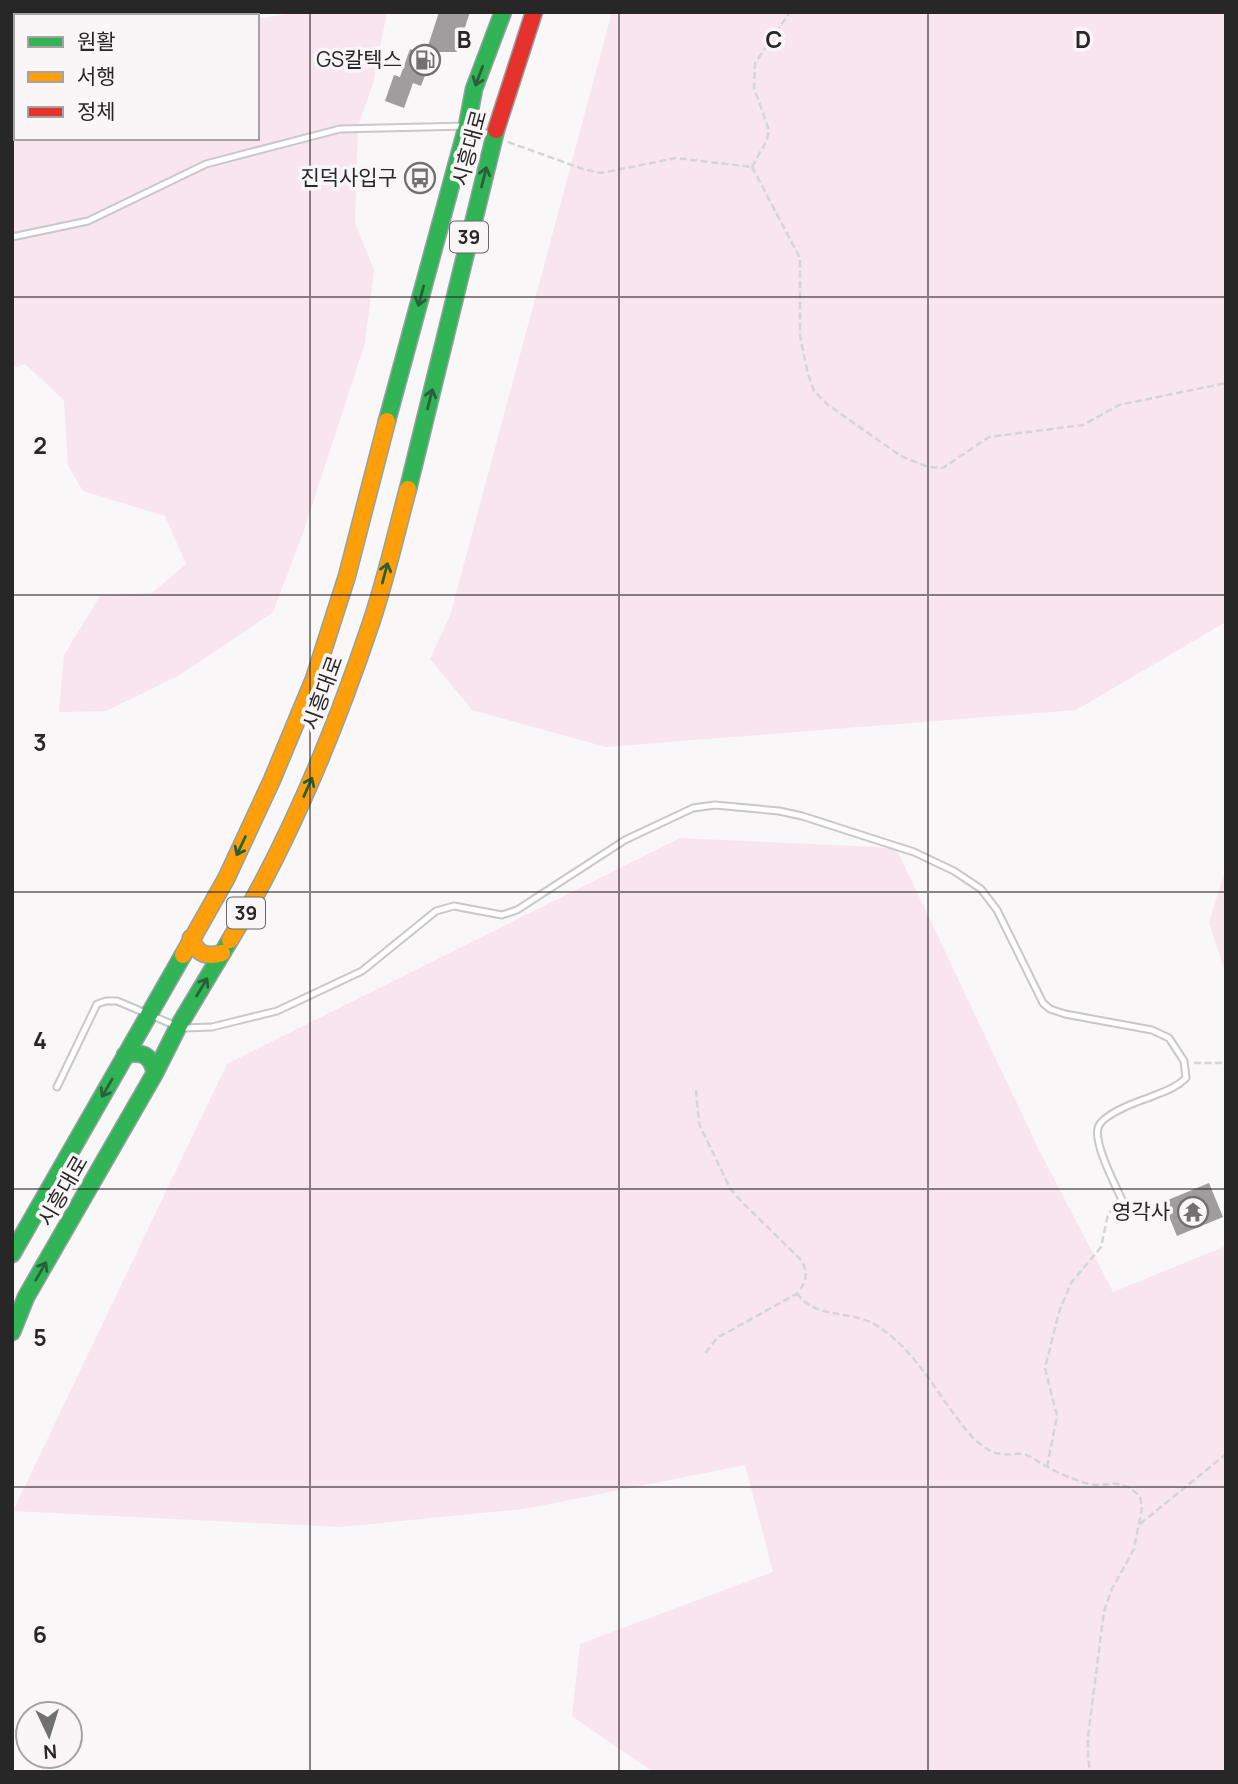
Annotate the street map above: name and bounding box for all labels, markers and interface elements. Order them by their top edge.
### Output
legend [14,14,259,140]
text: B [457,23,471,55]
text: C [766,23,783,55]
text: D [1075,23,1091,55]
text: 원활 [77,27,116,55]
fuel station icon: GS칼텍스 [408,43,442,77]
place label: GS칼텍스 [316,45,402,73]
text: 서행 [77,62,116,90]
one-way arrow [472,65,484,87]
text: 정체 [77,97,116,125]
street label: 시흥대로 [446,107,493,189]
bus stop icon: 진덕사입구 [403,161,437,195]
place label: 진덕사입구 [300,163,397,191]
one-way arrow [478,167,491,189]
road number: 39 [450,221,488,252]
one-way arrow [414,284,427,307]
one-way arrow [424,388,437,410]
text: 2 [33,429,47,461]
one-way arrow [379,562,392,585]
street label: 시흥대로 [296,652,348,734]
text: 3 [33,726,47,758]
one-way arrow [302,777,315,798]
one-way arrow [234,835,247,856]
road number: 39 [227,897,265,928]
one-way arrow [195,978,209,998]
text: 4 [33,1024,47,1056]
one-way arrow [100,1077,114,1097]
street label: 시흥대로 [31,1150,94,1231]
temple icon: 영각사 [1176,1195,1210,1229]
place label: 영각사 [1112,1197,1170,1225]
one-way arrow [34,1261,48,1281]
text: 5 [33,1321,47,1353]
text: 6 [33,1618,47,1650]
north arrow [14,1700,84,1770]
text: N [42,1739,58,1765]

